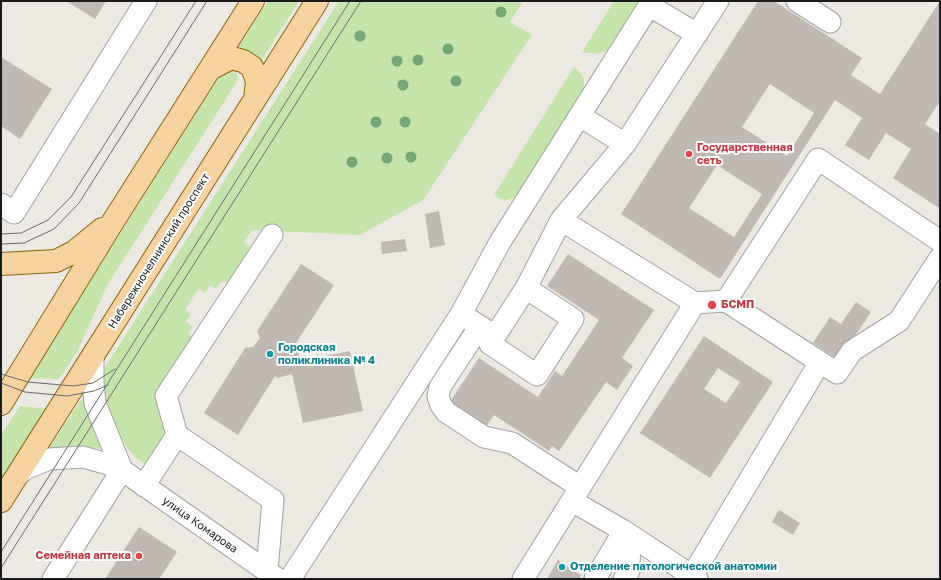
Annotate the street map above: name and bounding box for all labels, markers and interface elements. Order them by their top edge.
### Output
place label: Государственная сеть [697,141,793,167]
marker: Государственная сеть [684,149,694,159]
street label: Набережночелнинский проспект [106,171,212,331]
place label: БСМП [721,298,754,312]
marker: БСМП [706,299,718,311]
place label: Городская поликлиника № 4 [278,341,375,367]
marker: Городская поликлиника № 4 [265,349,275,359]
street label: улица Комарова [160,494,240,556]
place label: Семейная аптека [36,549,131,563]
marker: Семейная аптека [134,551,144,561]
place label: Отделение патологической анатомии [570,560,777,574]
marker: Отделение патологической анатомии [557,562,567,572]

